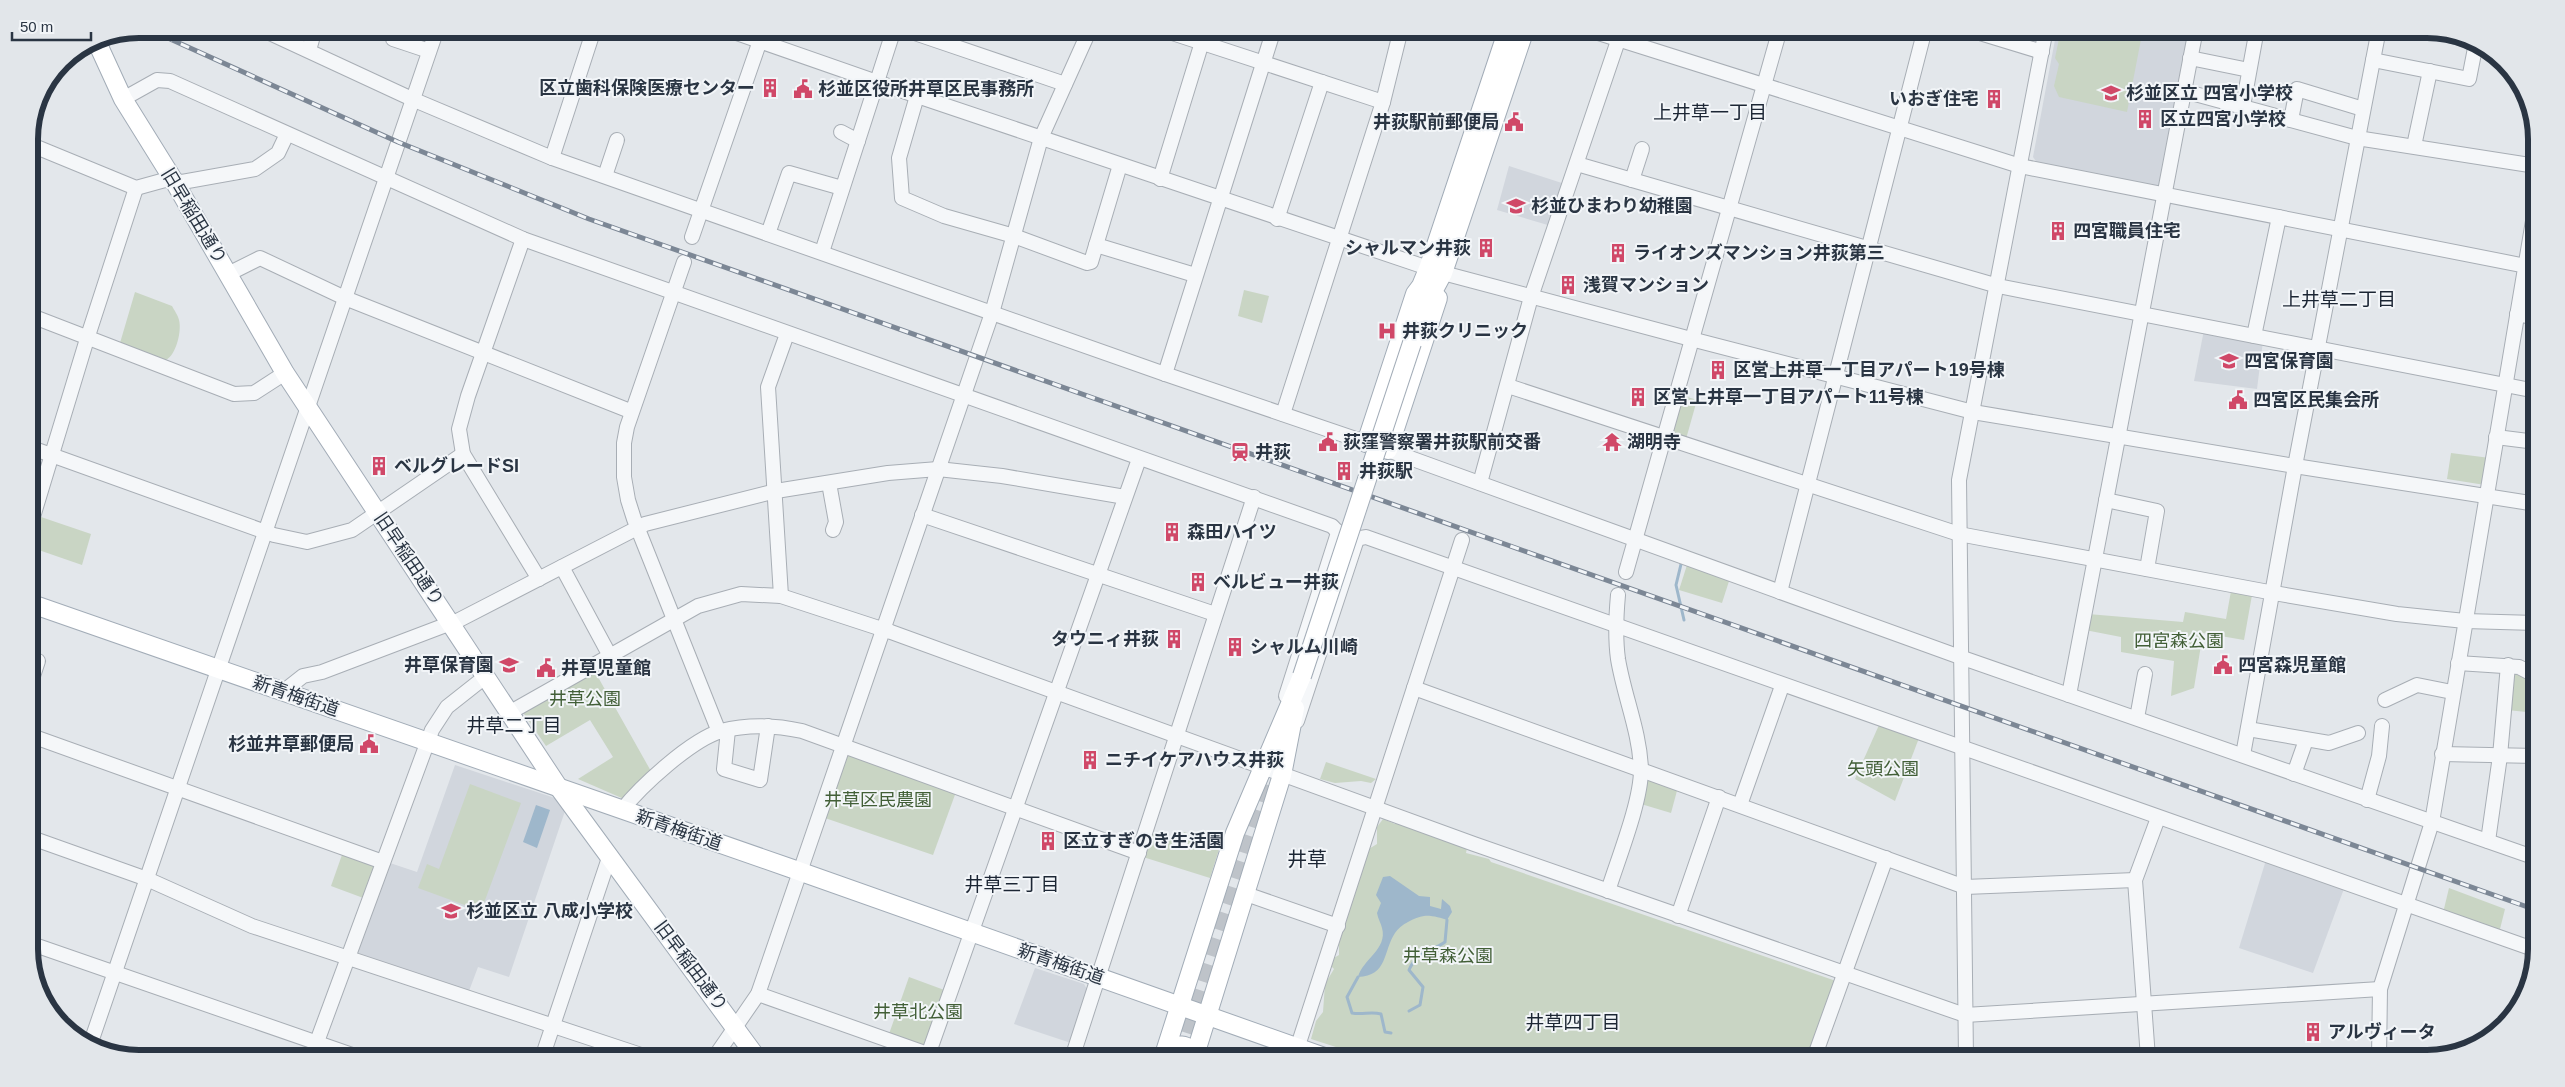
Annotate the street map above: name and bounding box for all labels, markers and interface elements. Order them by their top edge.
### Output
scale bar [12,10,91,42]
text: 50 m [20,18,53,35]
building icon: 区立歯科保険医療センター [759,77,781,99]
place label: 区立歯科保険医療センター [539,78,755,98]
public building icon: 杉並区役所井草区民事務所 [792,78,814,100]
place label: 杉並区役所井草区民事務所 [818,79,1034,99]
school or university icon: 杉並区立 四宮小学校 [2100,82,2122,104]
place label: 杉並区立 四宮小学校 [2126,83,2293,103]
building icon: いおぎ住宅 [1983,88,2005,110]
place label: いおぎ住宅 [1889,89,1979,109]
district label: 上井草一丁目 [1653,102,1767,123]
building icon: 区立四宮小学校 [2134,108,2156,130]
place label: 区立四宮小学校 [2160,109,2286,129]
public building icon: 井荻駅前郵便局 [1503,111,1525,133]
place label: 井荻駅前郵便局 [1373,112,1499,132]
street label: 旧早稲田通り [158,165,230,267]
school or university icon: 杉並ひまわり幼稚園 [1505,195,1527,217]
place label: 杉並ひまわり幼稚園 [1531,196,1693,216]
building icon: 四宮職員住宅 [2047,220,2069,242]
place label: 四宮職員住宅 [2073,221,2181,241]
building icon: シャルマン井荻 [1475,237,1497,259]
place label: シャルマン井荻 [1345,238,1471,258]
building icon: ライオンズマンション井荻第三 [1607,242,1629,264]
place label: ライオンズマンション井荻第三 [1633,243,1885,263]
building icon: 浅賀マンション [1557,274,1579,296]
place label: 浅賀マンション [1583,275,1709,295]
district label: 上井草二丁目 [2282,289,2396,310]
hospital icon: 井荻クリニック [1376,320,1398,342]
place label: 井荻クリニック [1402,321,1528,341]
school or university icon: 四宮保育園 [2218,350,2240,372]
place label: 四宮保育園 [2244,351,2334,371]
building icon: 区営上井草一丁目アパート19号棟 [1707,359,1729,381]
place label: 区営上井草一丁目アパート19号棟 [1733,360,2005,380]
building icon: 区営上井草一丁目アパート11号棟 [1627,386,1649,408]
place label: 区営上井草一丁目アパート11号棟 [1653,387,1924,407]
public building icon: 四宮区民集会所 [2227,389,2249,411]
place label: 四宮区民集会所 [2253,390,2379,410]
public building icon: 荻窪警察署井荻駅前交番 [1317,431,1339,453]
temple icon: 湖明寺 [1601,431,1623,453]
place label: 荻窪警察署井荻駅前交番 [1343,432,1541,452]
place label: 湖明寺 [1627,432,1681,452]
station icon: 井荻 [1229,441,1251,463]
place label: 井荻 [1255,442,1291,462]
building icon: ベルグレードSI [368,455,390,477]
place label: ベルグレードSI [394,456,519,476]
building icon: 井荻駅 [1333,460,1355,482]
place label: 井荻駅 [1359,461,1413,481]
street label: 旧早稲田通り [371,509,447,609]
building icon: 森田ハイツ [1161,521,1183,543]
place label: 森田ハイツ [1187,522,1277,542]
building icon: ベルビュー井荻 [1187,571,1209,593]
place label: ベルビュー井荻 [1213,572,1339,592]
building icon: タウニィ井荻 [1163,628,1185,650]
place label: タウニィ井荻 [1051,629,1159,649]
park label: 四宮森公園 [2134,631,2224,651]
building icon: シャルム川崎 [1224,636,1246,658]
place label: シャルム川崎 [1250,637,1358,657]
school or university icon: 井草保育園 [498,654,520,676]
public building icon: 四宮森児童館 [2212,654,2234,676]
place label: 井草保育園 [404,655,494,675]
place label: 四宮森児童館 [2238,655,2346,675]
public building icon: 井草児童館 [535,657,557,679]
place label: 井草児童館 [561,658,651,678]
street label: 新青梅街道 [250,672,342,720]
park label: 井草公園 [549,689,621,709]
district label: 井草二丁目 [466,715,562,736]
public building icon: 杉並井草郵便局 [358,733,380,755]
place label: 杉並井草郵便局 [228,734,354,754]
building icon: ニチイケアハウス井荻 [1079,749,1101,771]
place label: ニチイケアハウス井荻 [1105,750,1284,770]
park label: 矢頭公園 [1847,759,1919,779]
park label: 井草区民農園 [824,790,932,810]
street label: 新青梅街道 [633,806,725,854]
building icon: 区立すぎのき生活園 [1037,830,1059,852]
place label: 区立すぎのき生活園 [1063,831,1224,851]
district label: 井草 [1287,848,1327,870]
district label: 井草三丁目 [964,874,1060,895]
school or university icon: 杉並区立 八成小学校 [440,900,462,922]
place label: 杉並区立 八成小学校 [466,901,633,921]
street label: 旧早稲田通り [651,917,731,1015]
street label: 新青梅街道 [1015,940,1107,988]
park label: 井草森公園 [1403,946,1493,966]
park label: 井草北公園 [873,1002,963,1022]
district label: 井草四丁目 [1525,1012,1621,1033]
building icon: アルヴィータ [2302,1021,2324,1043]
place label: アルヴィータ [2328,1021,2436,1042]

